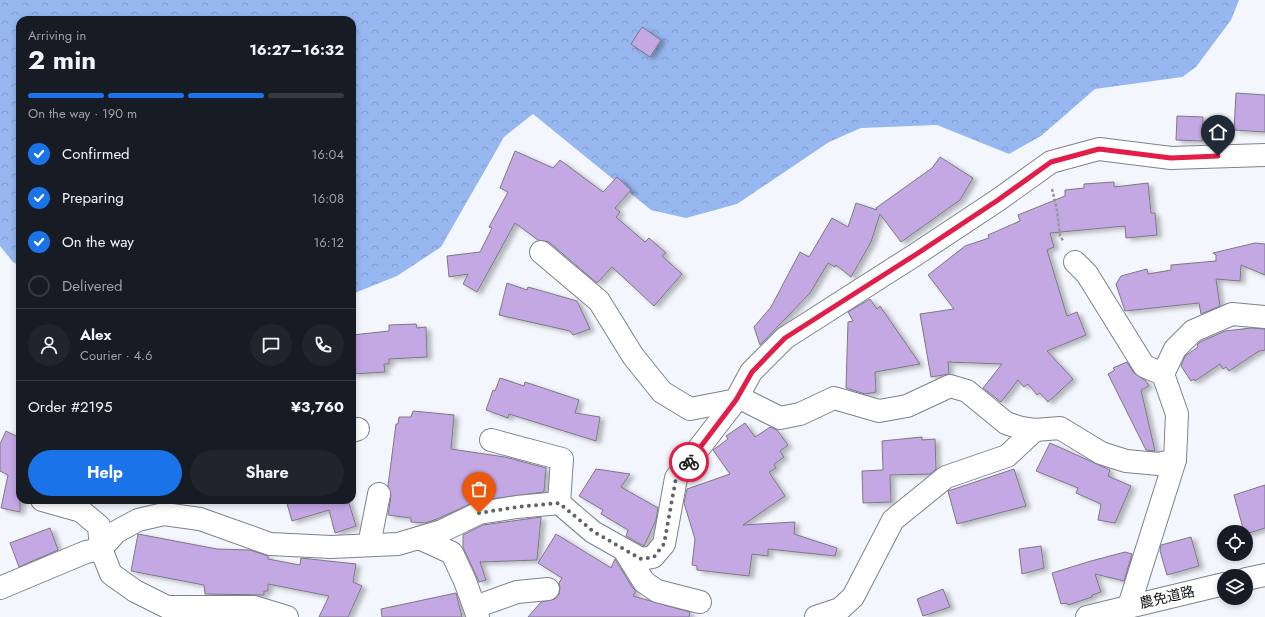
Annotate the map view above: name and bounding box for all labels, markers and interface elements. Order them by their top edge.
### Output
text: Arriving in [28,26,86,45]
text: 16:27–16:32 [249,39,344,61]
text: 2 min [28,41,96,79]
text: On the way · 190 m [28,104,137,123]
pin [1201,115,1235,156]
icon: home [1207,121,1229,143]
icon: check [28,143,50,165]
text: Confirmed [62,143,130,165]
text: 16:04 [311,145,344,164]
icon: check [28,187,50,209]
text: Preparing [62,187,124,209]
text: 16:08 [312,189,344,208]
icon: check [28,231,50,253]
text: On the way [62,231,134,253]
text: 16:12 [314,233,344,252]
text: Delivered [62,275,123,297]
button: person [28,324,70,366]
text: Alex [80,324,111,346]
button: chat [250,324,292,366]
button: phone [302,324,344,366]
text: Courier · 4.6 [80,346,153,365]
text: Order #2195 [28,396,112,418]
text: ¥3,760 [291,396,344,418]
courier [669,442,709,482]
button: Help [28,450,182,496]
button: Share [190,450,344,496]
icon: bike [678,451,700,473]
pin [462,472,496,513]
icon: bag [468,478,490,500]
map controls [1217,525,1253,605]
button: locate [1217,525,1253,561]
button: layers [1217,569,1253,605]
street label: 農免道路 [1137,581,1197,613]

